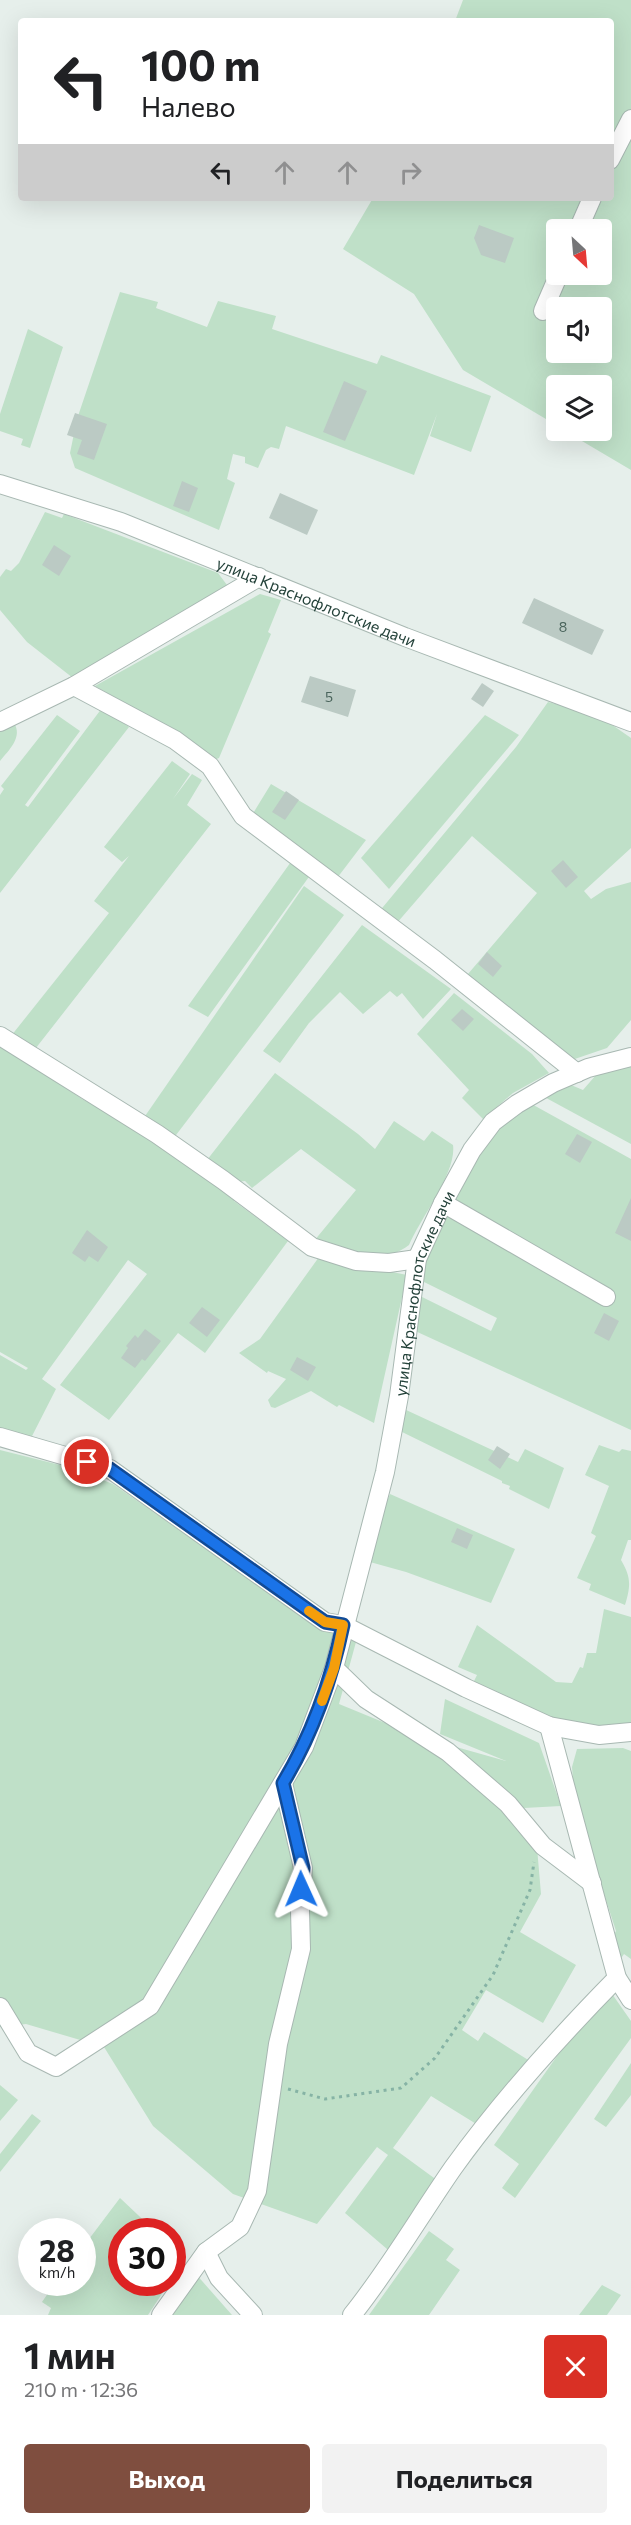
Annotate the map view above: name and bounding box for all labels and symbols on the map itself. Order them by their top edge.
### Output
north arrow [546,219,612,285]
street label: улица Краснофлотские дачи [214,552,419,650]
house number: 8 [559,618,567,635]
house number: 5 [325,688,333,705]
street label: улица Краснофлотские дачи [390,1187,458,1397]
pin [61,1436,112,1487]
position arrow [269,1857,333,1921]
speed limit sign: 30 [108,2218,186,2296]

